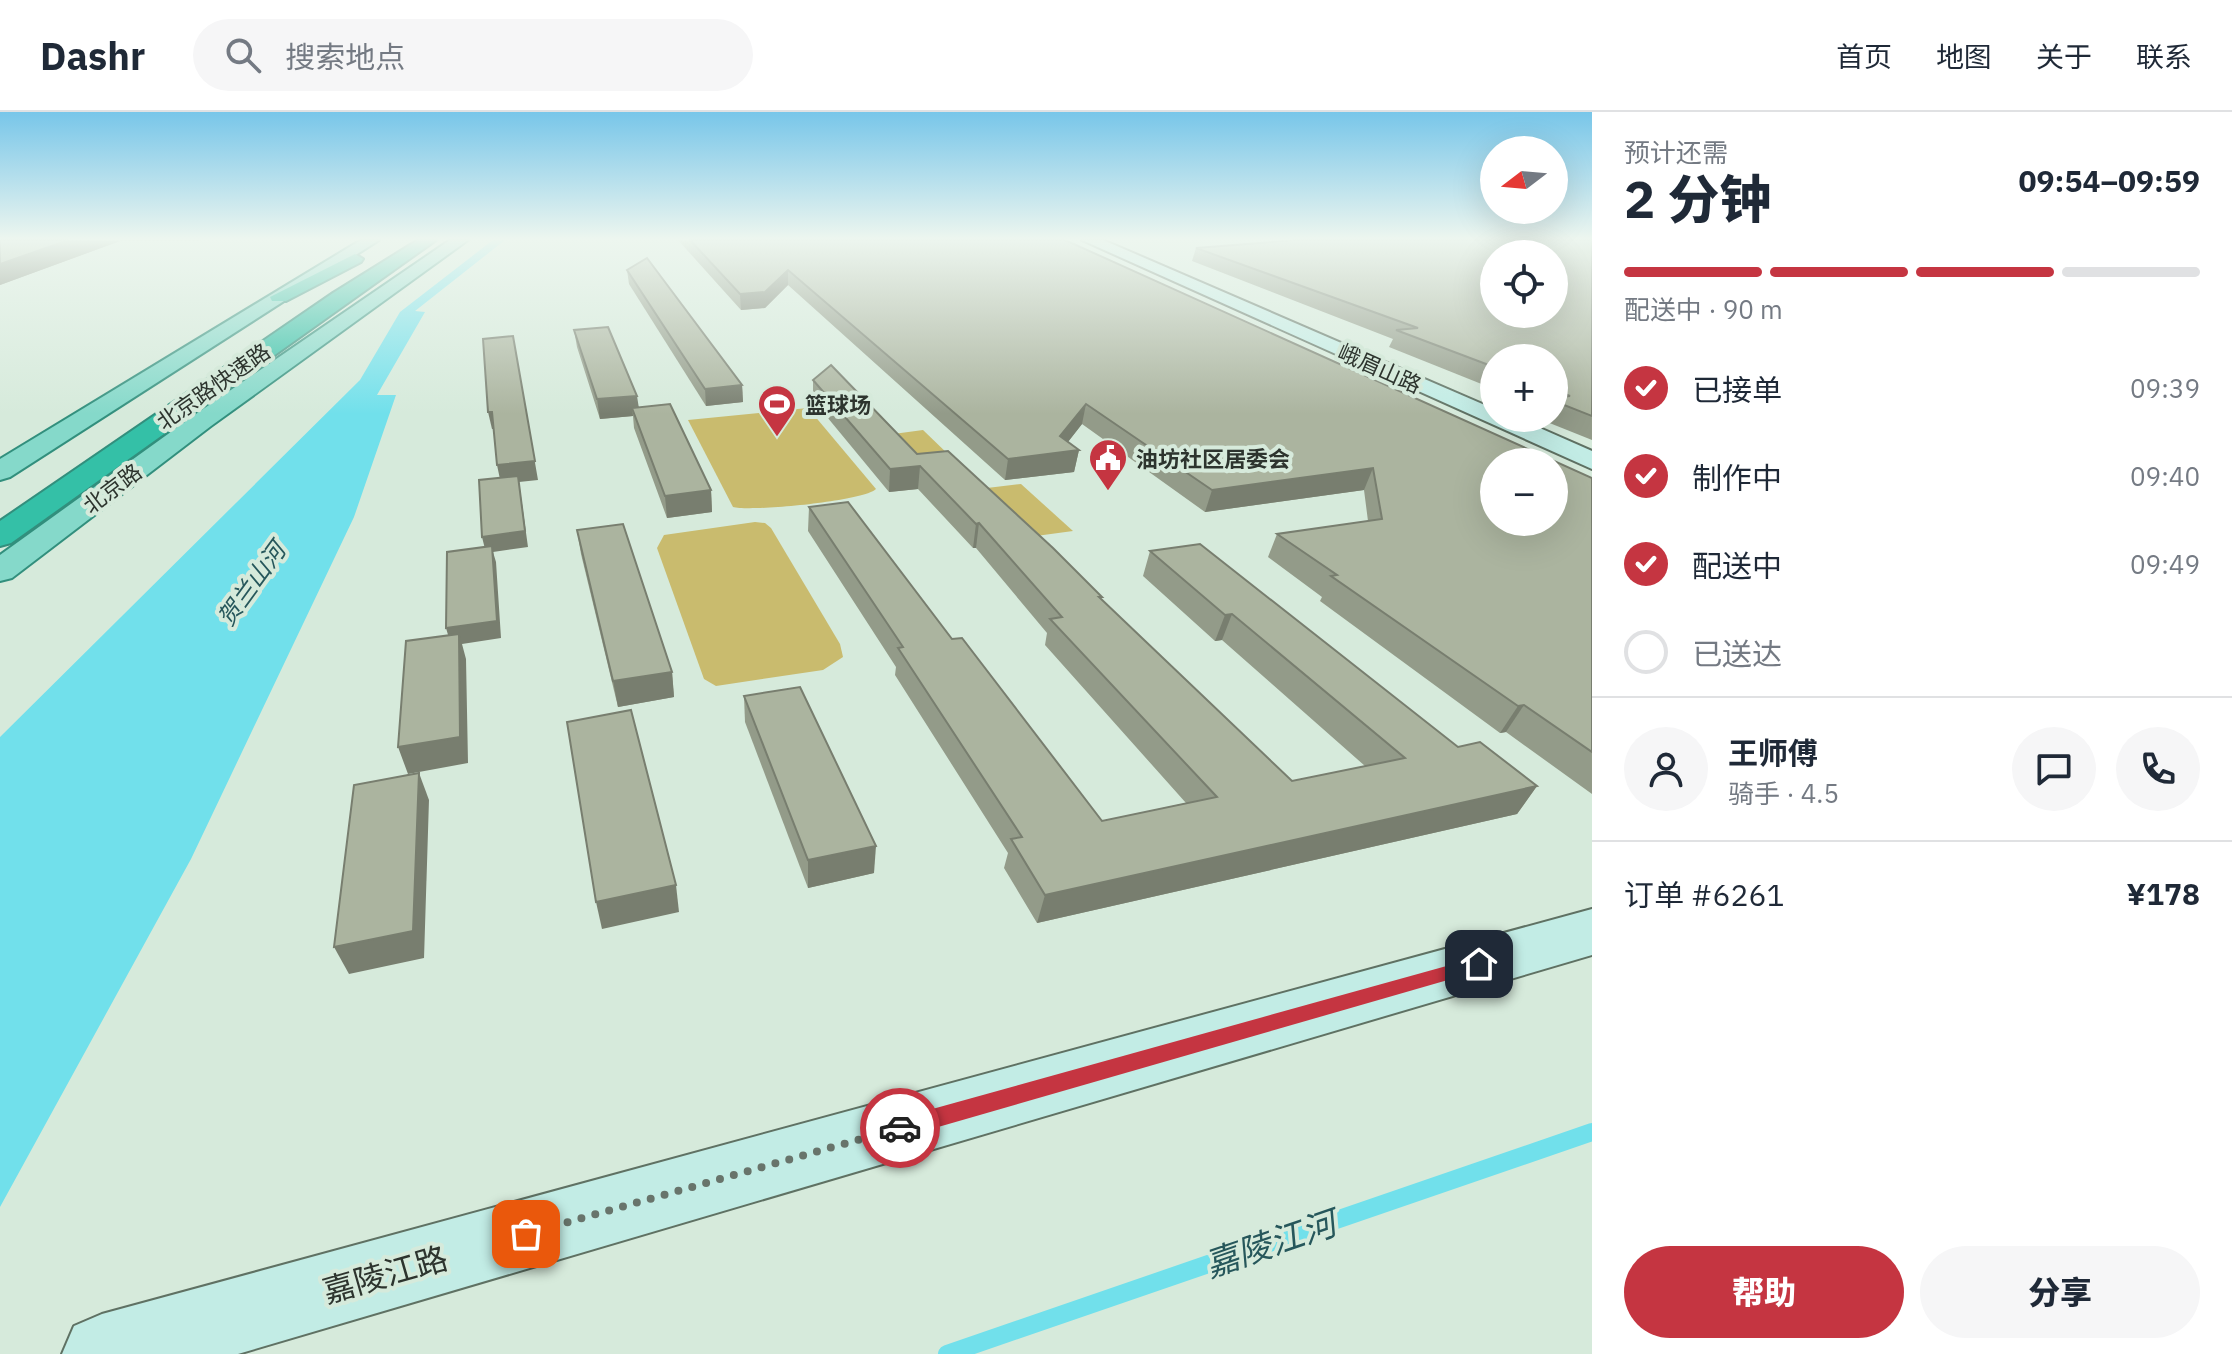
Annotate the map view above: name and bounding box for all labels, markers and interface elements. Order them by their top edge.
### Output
search box [193,19,753,91]
text: Dashr [40,31,145,80]
icon: search [221,33,265,77]
text: 搜索地点 [285,37,405,76]
text: 首页 [1836,38,1892,75]
text: 地图 [1936,38,1992,75]
text: 关于 [2036,38,2092,75]
text: 联系 [2136,38,2192,75]
text: 预计还需 [1624,135,1728,169]
north arrow [1480,136,1568,224]
map controls [1480,136,1568,536]
text: 09:54–09:59 [2019,161,2200,200]
text: 2 分钟 [1624,165,1771,232]
button: locate [1480,240,1568,328]
text: 配送中 · 90 m [1624,292,1783,326]
street label: 北京路快速路 [151,336,275,436]
street label: 峨眉山路 [1334,337,1426,399]
button: + [1480,344,1568,432]
icon: check [1624,366,1668,410]
text: 已接单 [1692,370,1782,409]
text: 09:39 [2130,371,2200,405]
sports icon: 篮球场 [756,383,798,438]
place label: 篮球场 [805,390,871,419]
public building icon: 油坊社区居委会 [1087,437,1129,492]
place label: 油坊社区居委会 [1136,444,1290,473]
button: − [1480,448,1568,536]
icon: check [1624,454,1668,498]
street label: 北京路 [77,457,147,519]
text: 制作中 [1692,458,1782,497]
text: 09:40 [2130,459,2200,493]
water label: 贺兰山河 [210,533,295,632]
icon: check [1624,542,1668,586]
text: 配送中 [1692,546,1782,585]
text: 09:49 [2130,547,2200,581]
text: 已送达 [1692,634,1782,673]
button: person [1624,727,1708,811]
button: chat [2012,727,2096,811]
button: phone [2116,727,2200,811]
text: 王师傅 [1728,733,1818,772]
text: 骑手 · 4.5 [1728,776,1839,810]
text: ¥178 [2127,874,2200,913]
text: 订单 #6261 [1624,875,1784,914]
pin [1445,930,1513,998]
icon: home [1457,942,1501,986]
courier [860,1088,940,1168]
icon: car [878,1106,922,1150]
water label: 嘉陵江河 [1199,1198,1347,1286]
pin [492,1200,560,1268]
icon: bag [504,1212,548,1256]
street label: 嘉陵江路 [318,1236,452,1312]
button: 帮助 [1624,1246,1904,1338]
button: 分享 [1920,1246,2200,1338]

